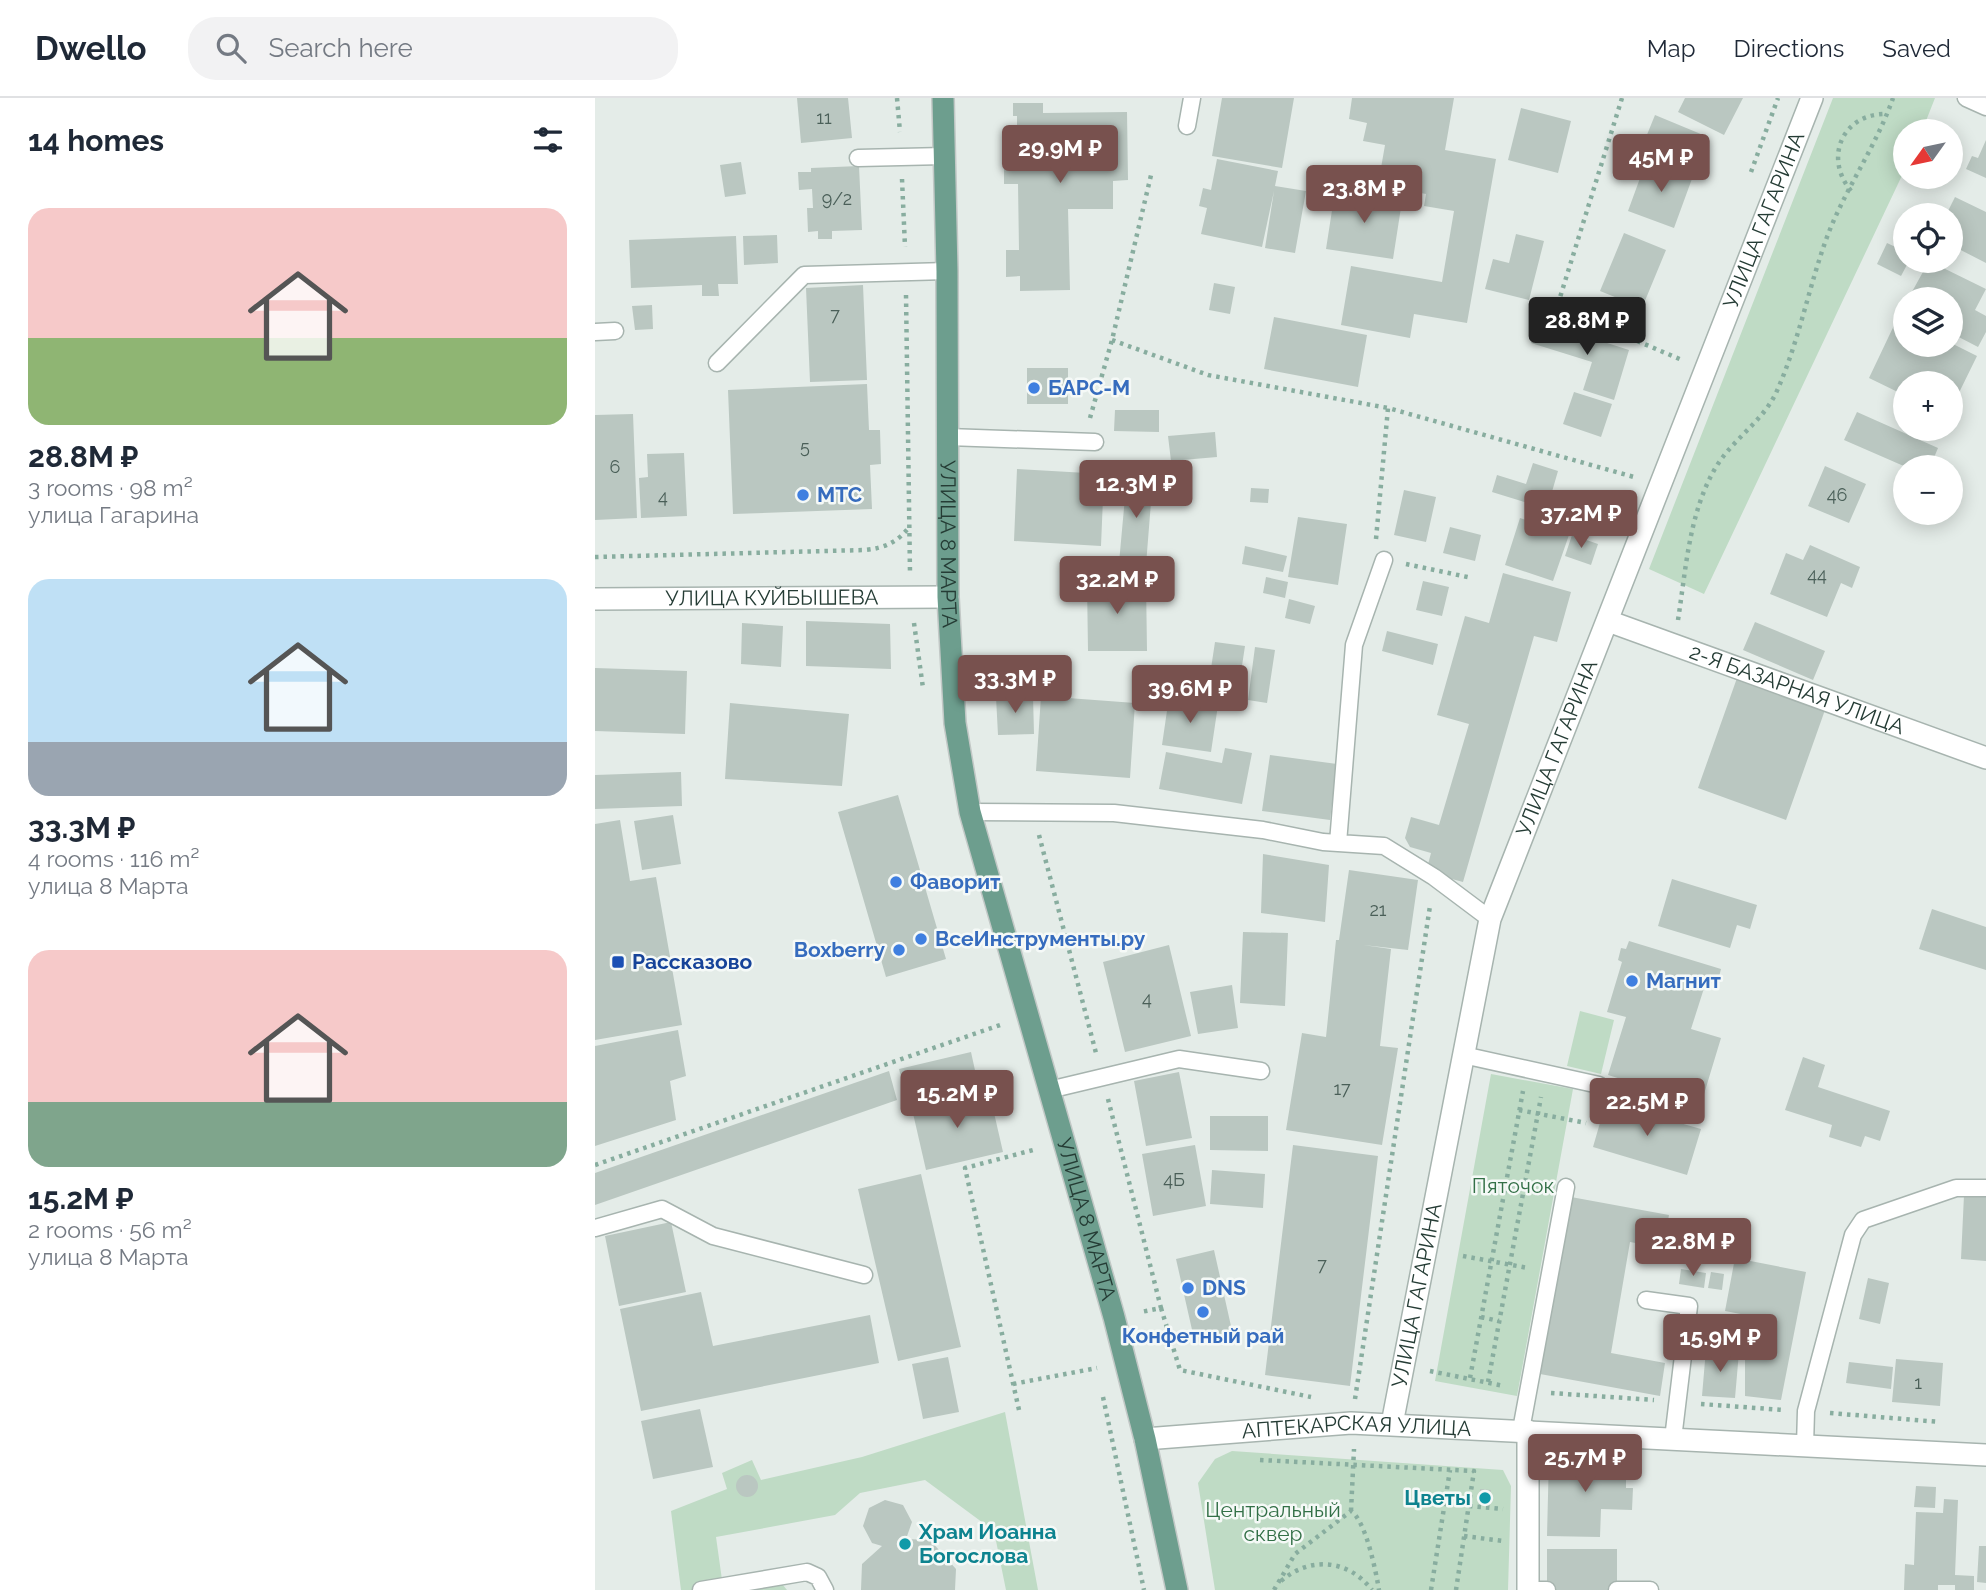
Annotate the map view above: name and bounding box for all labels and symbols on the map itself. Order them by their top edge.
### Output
house number: 11 [816,107,832,128]
north arrow [1893,119,1963,189]
pin: 29.9M ₽ [995,126,1125,185]
street label: УЛИЦА ГАГАРИНА [1718,128,1809,312]
pin: 45M ₽ [1612,134,1710,194]
pin: 23.8M ₽ [1299,166,1429,225]
house number: 9/2 [822,188,852,209]
pin: 28.8M ₽ [1522,298,1652,357]
house number: 7 [830,304,840,325]
place label: БАРС-М [1048,375,1130,400]
marker: БАРС-М [1026,380,1042,396]
house number: 5 [800,436,810,457]
house number: 6 [610,456,621,477]
street label: УЛИЦА 8 МАРТА [936,460,963,628]
pin: 12.3M ₽ [1071,460,1201,520]
place label: МТС [817,482,862,507]
house number: 46 [1827,484,1847,505]
house number: 4 [658,486,668,507]
marker: МТС [795,487,811,503]
pin: 37.2M ₽ [1516,490,1646,550]
pin: 32.2M ₽ [1052,556,1182,616]
house number: 44 [1807,564,1827,585]
street label: УЛИЦА КУЙБЫШЕВА [665,584,879,611]
street label: 2-Я БАЗАРНАЯ УЛИЦА [1686,639,1908,739]
pin: 33.3M ₽ [950,656,1080,715]
street label: УЛИЦА ГАГАРИНА [1511,656,1602,840]
pin: 39.6M ₽ [1125,666,1255,725]
place label: Фаворит [910,869,1001,894]
marker: Фаворит [888,874,904,890]
house number: 21 [1369,899,1387,920]
place label: ВсеИнструменты.ру [935,926,1146,951]
marker: ВсеИнструменты.ру [913,931,929,947]
place label: Boxberry [794,937,885,962]
marker: Boxberry [891,942,907,958]
place label: Рассказово [632,949,753,974]
marker: Рассказово [610,954,626,970]
place label: Магнит [1646,968,1722,993]
marker: Магнит [1624,973,1640,989]
house number: 4 [1142,988,1152,1009]
pin: 15.2M ₽ [892,1070,1022,1130]
house number: 17 [1333,1078,1351,1099]
pin: 22.5M ₽ [1582,1079,1712,1138]
street label: УЛИЦА 8 МАРТА [1052,1135,1122,1303]
house number: 4Б [1163,1169,1185,1190]
park label: Пяточок [1472,1173,1554,1198]
street label: УЛИЦА ГАГАРИНА [1386,1201,1447,1390]
pin: 22.8M ₽ [1628,1218,1758,1278]
house number: 7 [1317,1254,1327,1275]
place label: DNS [1202,1275,1246,1300]
marker: DNS [1180,1280,1196,1296]
marker: Конфетный рай [1195,1304,1211,1320]
pin: 15.9M ₽ [1655,1314,1785,1374]
place label: Конфетный рай [1122,1323,1284,1348]
house number: 1 [1914,1372,1922,1393]
street label: АПТЕКАРСКАЯ УЛИЦА [1241,1410,1472,1443]
pin: 25.7M ₽ [1520,1434,1650,1494]
place label: Цветы [1404,1485,1471,1510]
marker: Цветы [1477,1490,1493,1506]
park label: Центральный сквер [1205,1497,1341,1546]
place label: Храм Иоанна Богослова [918,1519,1057,1568]
marker: Храм Иоанна Богослова [897,1536,913,1552]

